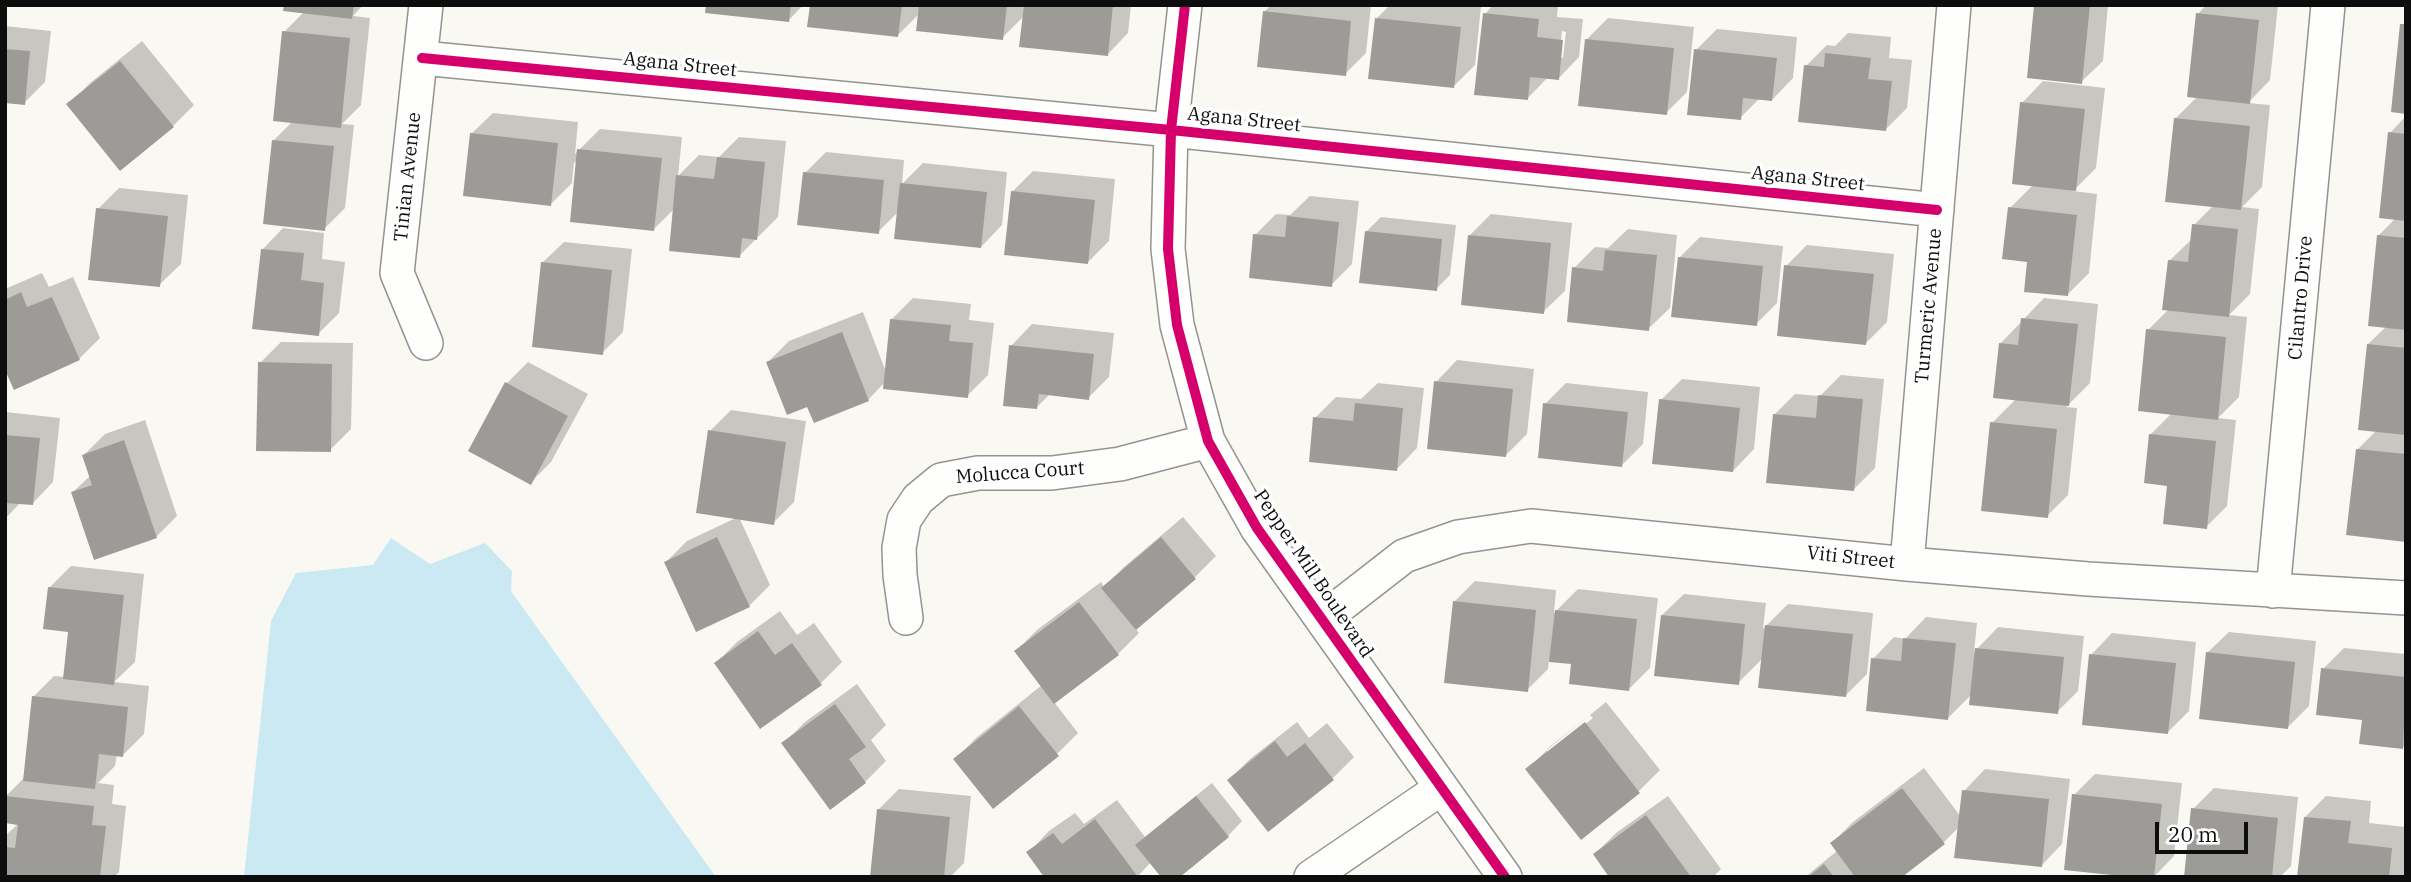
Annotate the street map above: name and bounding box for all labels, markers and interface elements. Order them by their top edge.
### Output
street label: Agana Street [622,48,738,82]
street label: Agana Street [1186,103,1302,137]
street label: Tinian Avenue [390,111,426,243]
street label: Agana Street [1750,162,1866,196]
street label: Turmeric Avenue [1911,227,1947,385]
street label: Cilantro Drive [2284,235,2318,361]
street label: Molucca Court [955,457,1085,489]
street label: Pepper Mill Boulevard [1248,486,1378,662]
street label: Viti Street [1806,542,1896,574]
scale bar [2159,808,2252,852]
text: 20 m [2168,820,2218,848]

